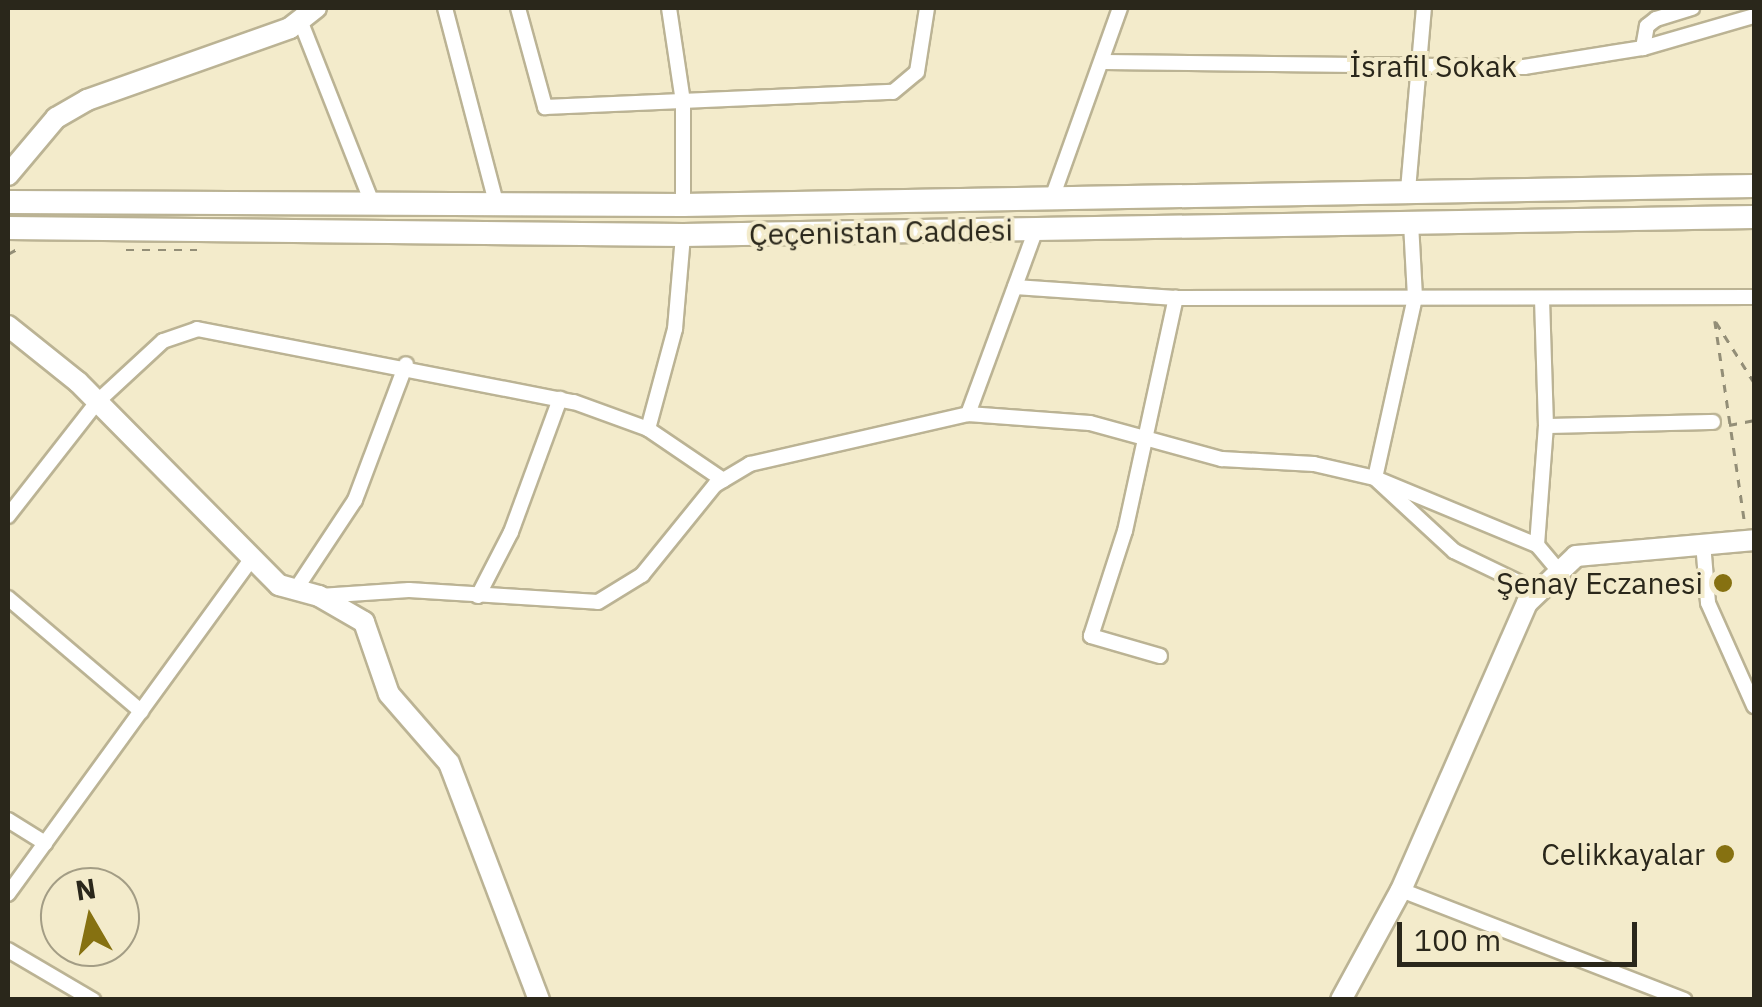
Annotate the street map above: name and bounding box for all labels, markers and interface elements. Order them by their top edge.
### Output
street label: İsrafil Sokak [1349,48,1517,84]
street label: Çeçenistan Caddesi [749,212,1013,252]
place label: Şenay Eczanesi [1496,565,1703,601]
marker: Şenay Eczanesi [1712,572,1734,594]
place label: Celikkayalar [1541,836,1705,872]
marker: Celikkayalar [1714,843,1736,865]
north arrow [40,867,140,967]
text: N [73,869,98,909]
scale bar [1402,902,1642,964]
text: 100 m [1414,920,1501,959]

